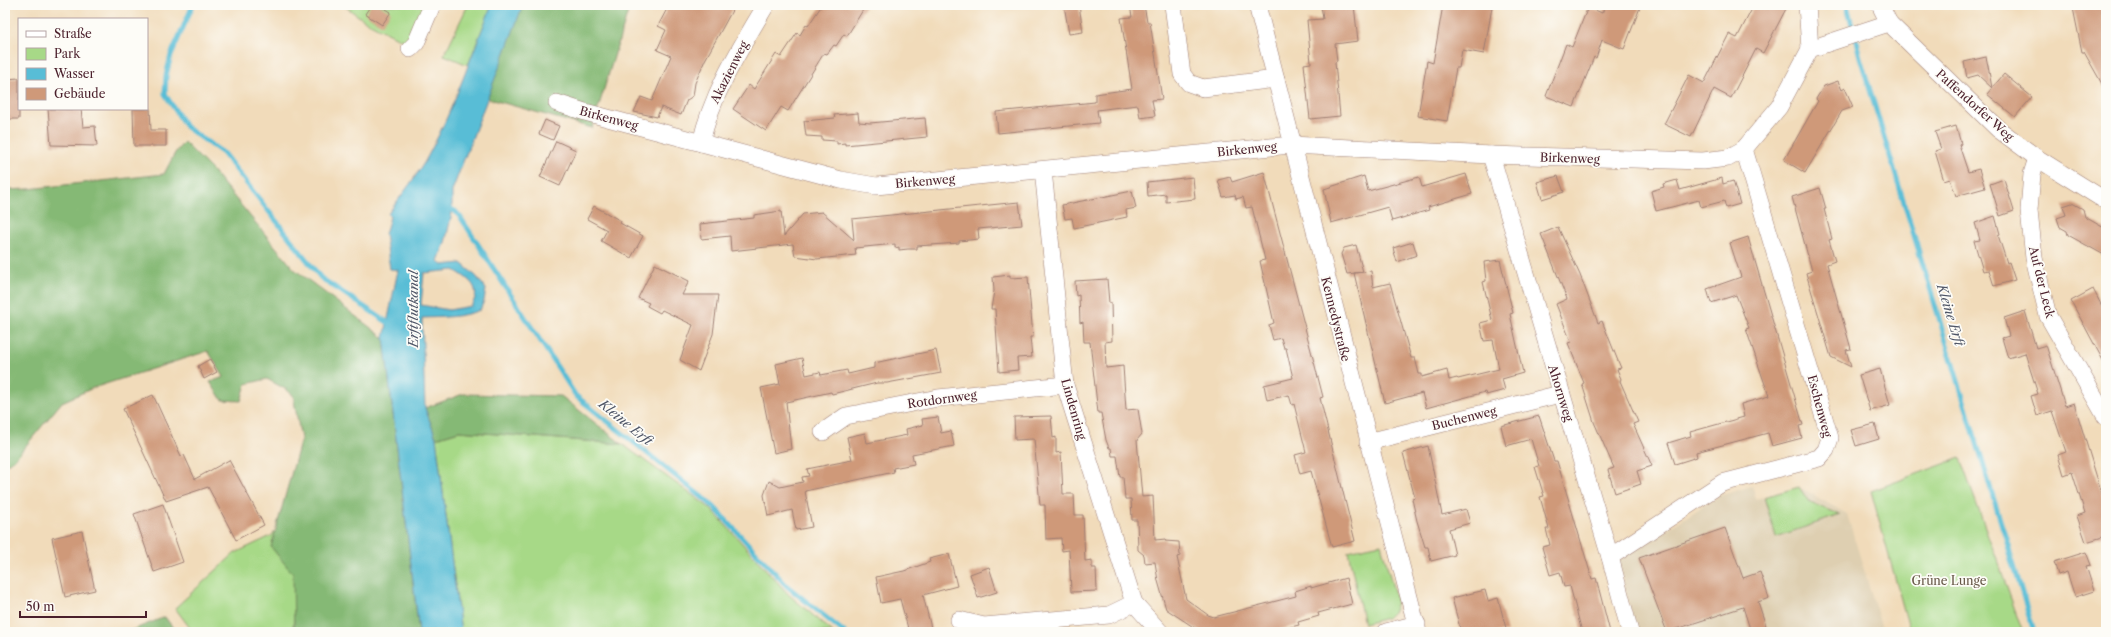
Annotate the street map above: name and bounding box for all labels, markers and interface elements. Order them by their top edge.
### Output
legend [18,18,148,110]
text: Straße [54,26,92,41]
street label: Akazienweg [706,38,751,107]
text: Park [54,46,81,61]
text: Wasser [53,66,95,81]
street label: Paffendorfer Weg [1933,66,2018,144]
text: Gebäude [54,86,106,101]
street label: Birkenweg [578,103,641,133]
street label: Birkenweg [1216,138,1278,160]
street label: Birkenweg [1540,149,1601,167]
street label: Birkenweg [894,171,956,191]
street label: Auf der Leck [2026,244,2058,320]
water label: Erftflutkanal [405,269,421,349]
street label: Kennedystraße [1318,275,1354,363]
water label: Kleine Erft [1934,281,1968,349]
street label: Ahornweg [1545,362,1577,424]
street label: Eschenweg [1804,373,1836,439]
street label: Lindenring [1058,377,1090,442]
street label: Rotdornweg [906,387,978,411]
water label: Kleine Erft [595,395,657,449]
street label: Buchenweg [1430,403,1499,433]
park label: Grüne Lunge [1911,573,1987,588]
scale bar [20,593,146,619]
text: 50 m [26,599,55,614]

